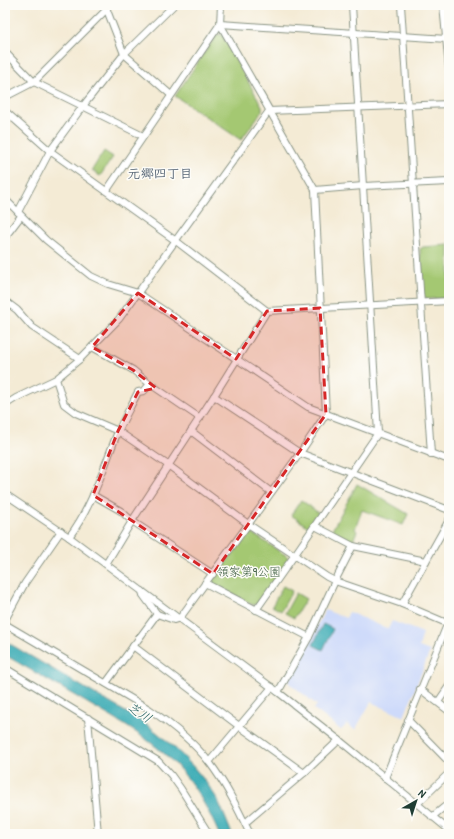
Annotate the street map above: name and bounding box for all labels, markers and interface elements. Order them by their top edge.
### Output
district label: 元郷四丁目 [127,164,193,182]
park label: 領家第9公園 [217,563,281,580]
water label: 芝川 [124,697,156,727]
north arrow [396,781,436,821]
text: N [416,786,429,801]

